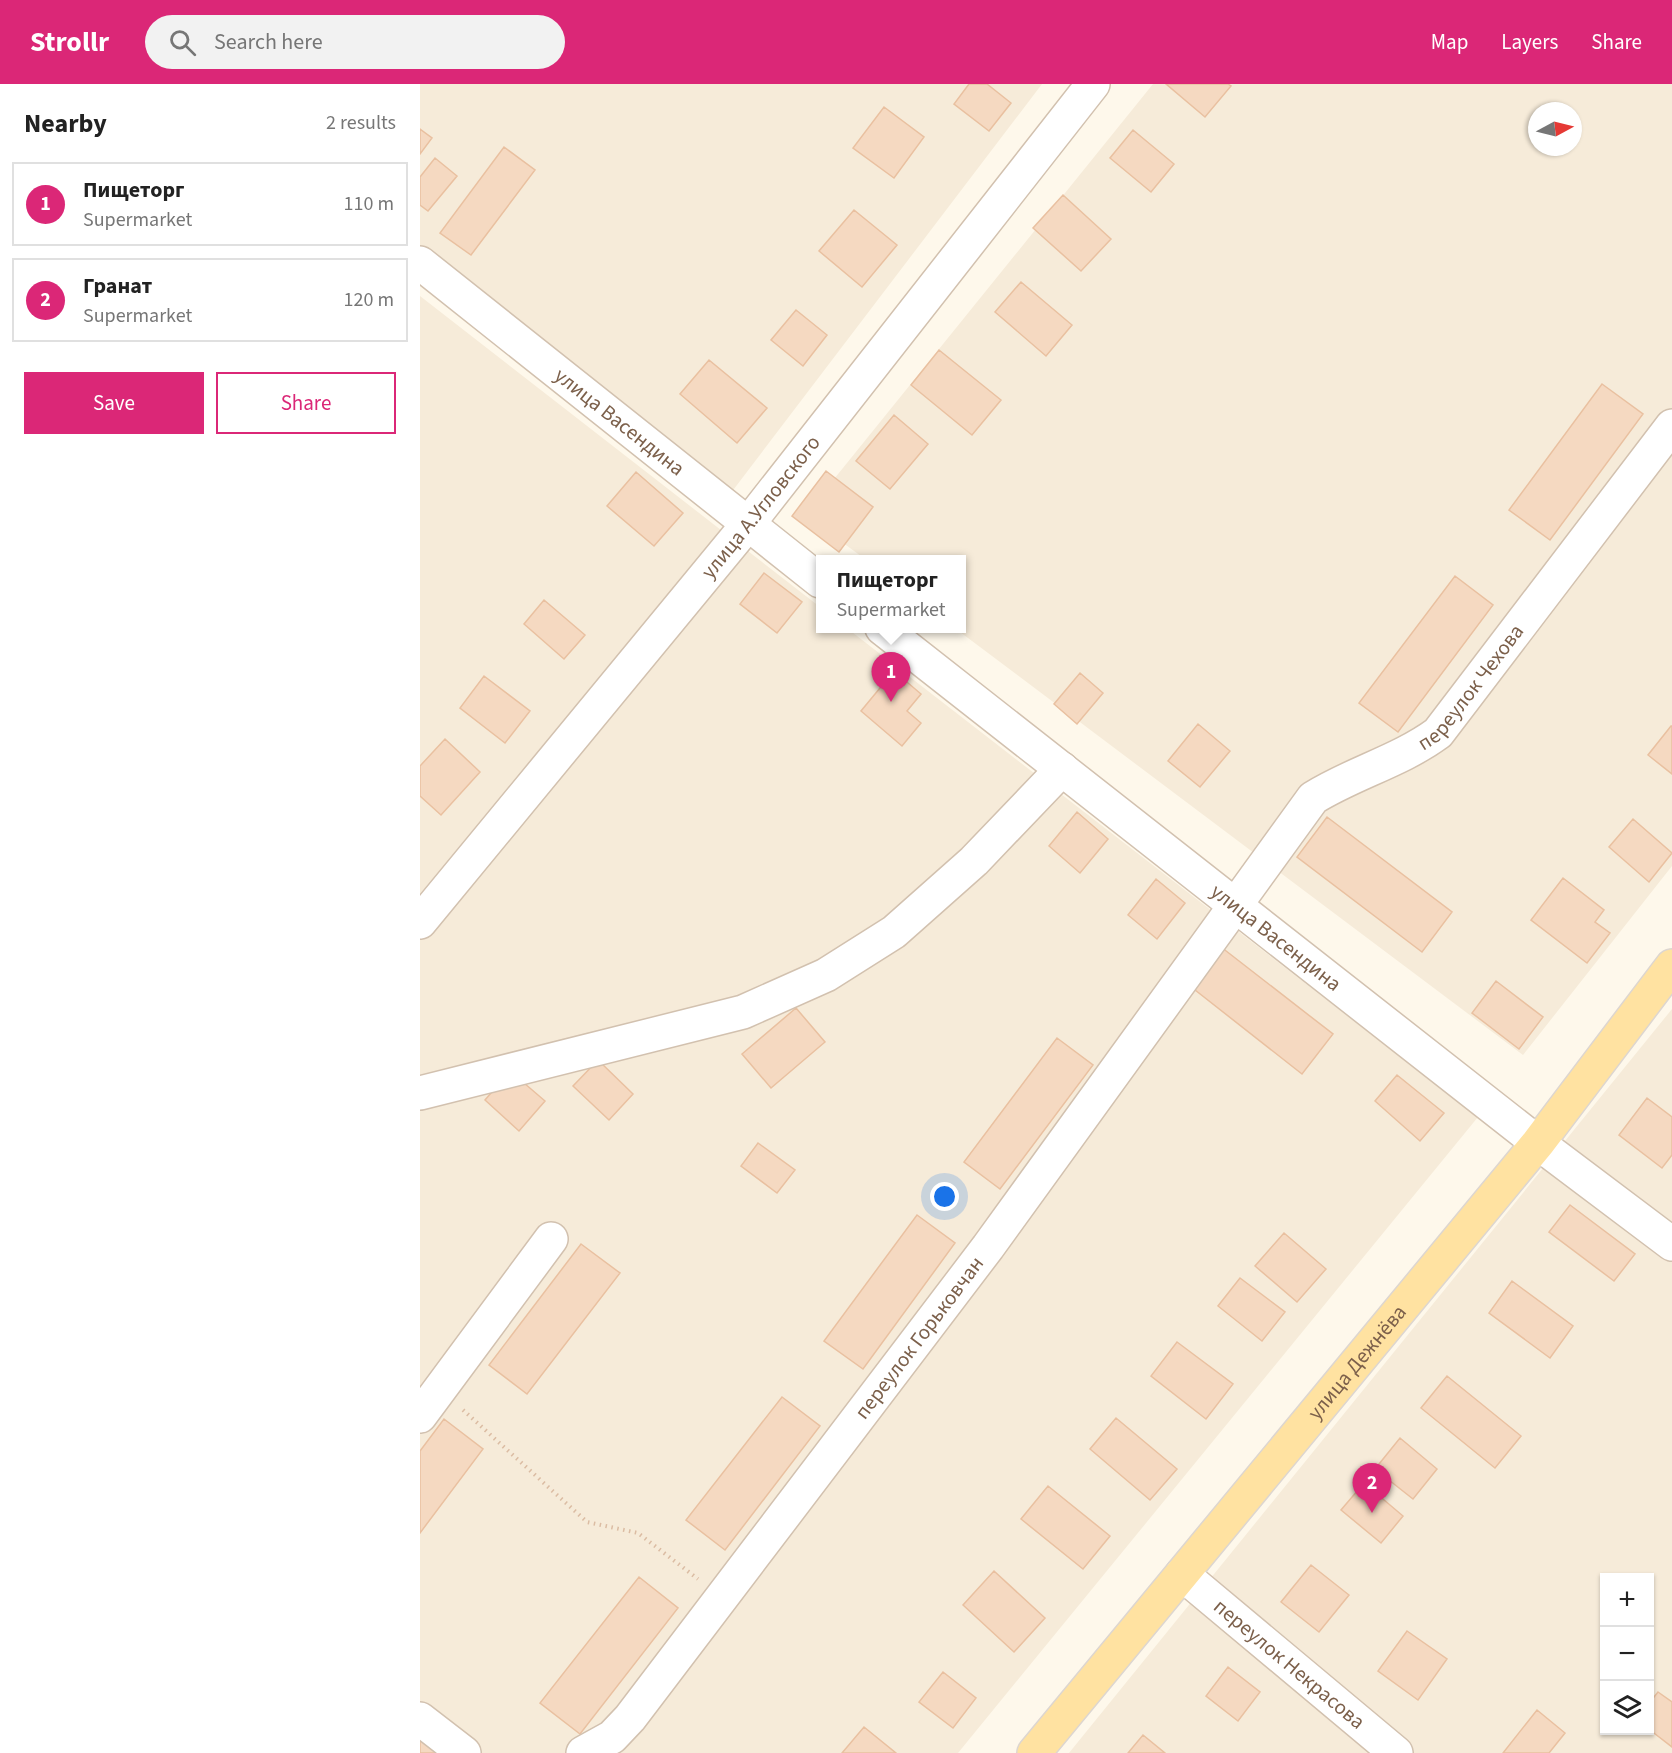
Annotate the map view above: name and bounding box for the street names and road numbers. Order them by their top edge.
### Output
street label: улица Васендина [548,360,691,483]
street label: улица А.Угловского [694,429,827,585]
street label: переулок Чехова [1412,618,1531,758]
street label: улица Васендина [1204,876,1348,998]
street label: переулок Горьковчан [847,1250,991,1425]
street label: улица Дежнёва [1300,1298,1413,1426]
street label: переулок Некрасова [1207,1592,1372,1736]

